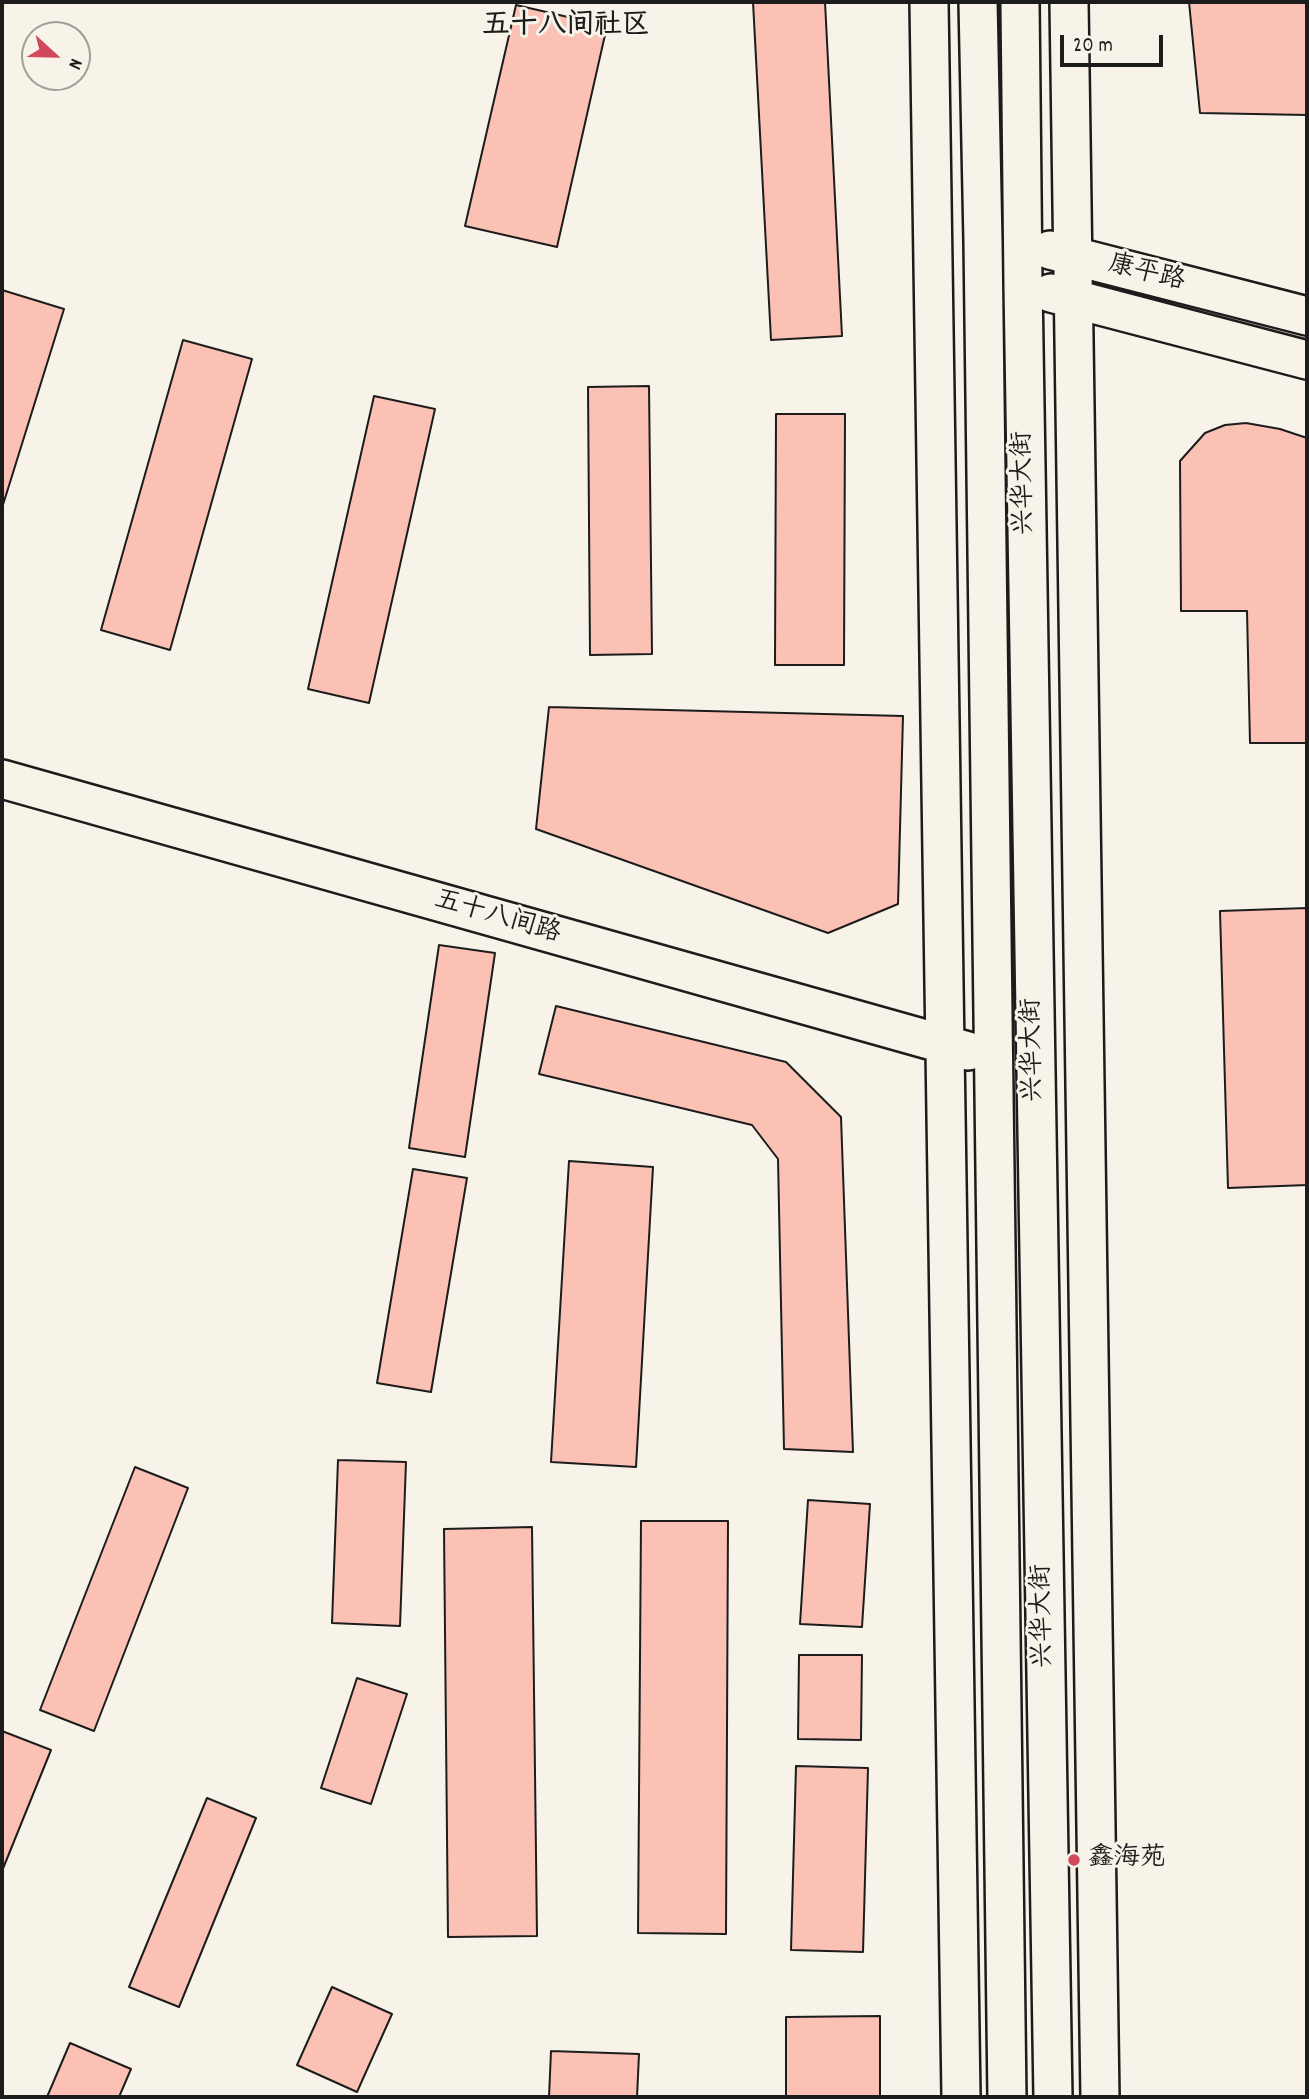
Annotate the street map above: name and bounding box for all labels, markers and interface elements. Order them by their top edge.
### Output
district label: 五十八间社区 [482,11,650,45]
north arrow [21,21,91,91]
scale bar [1064,21,1167,65]
text: 20 m [1073,32,1113,62]
text: N [60,54,88,73]
street label: 康平路 [1104,250,1188,300]
street label: 兴华大街 [1009,431,1043,535]
street label: 五十八间路 [430,886,564,952]
street label: 兴华大街 [1018,998,1052,1102]
street label: 兴华大街 [1028,1564,1062,1668]
place label: 鑫海苑 [1088,1844,1166,1876]
marker: 鑫海苑 [1066,1852,1082,1868]

